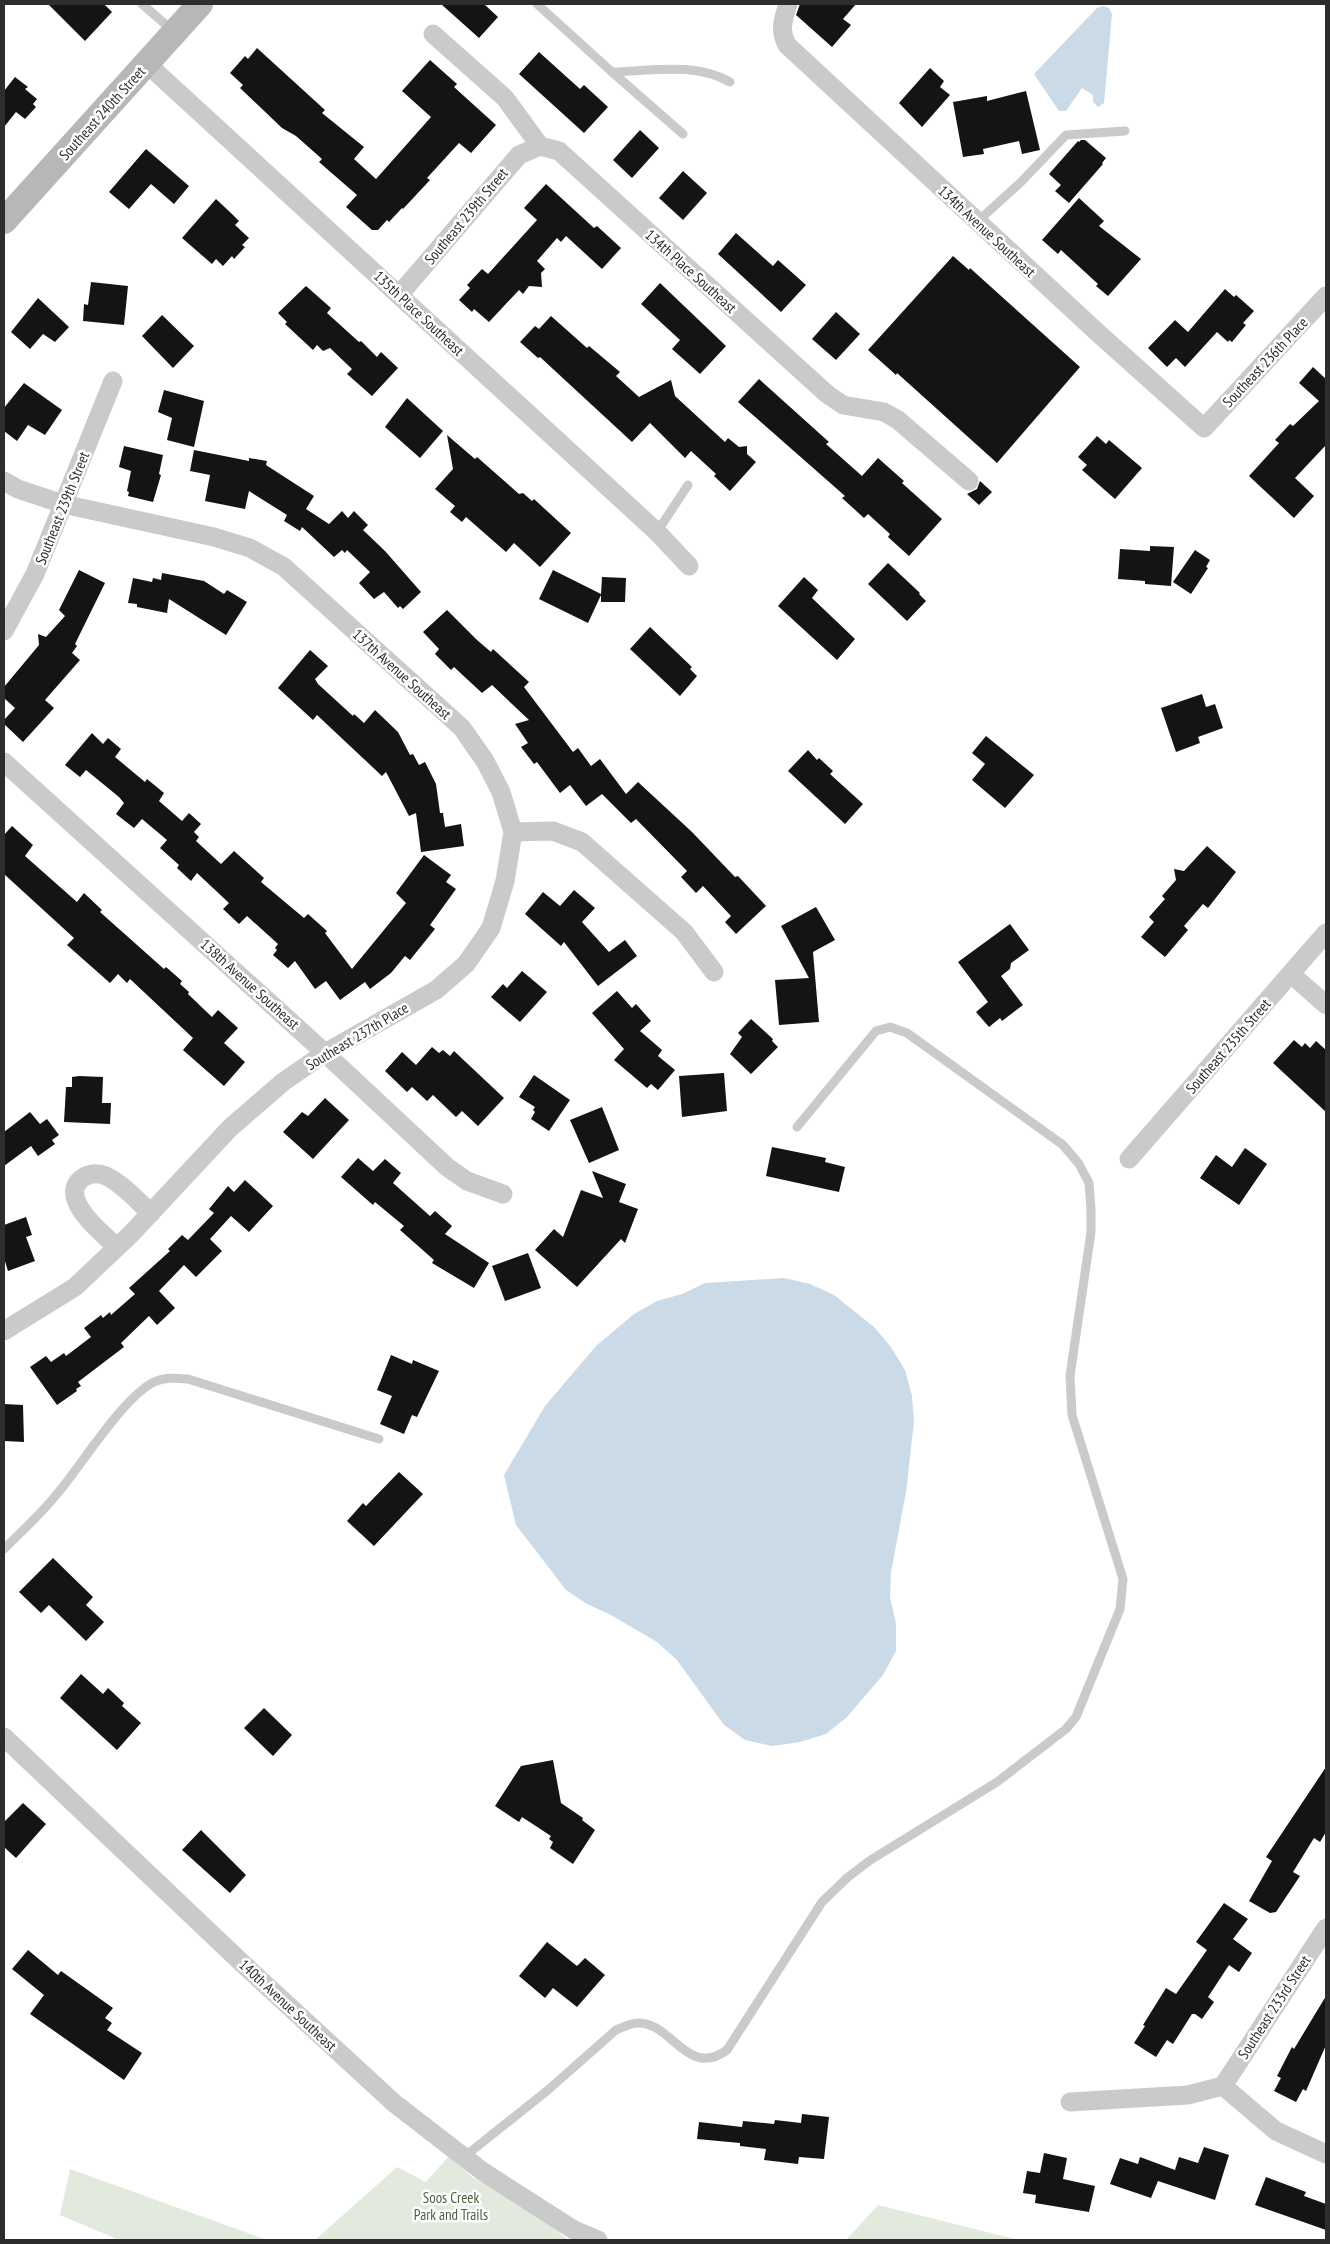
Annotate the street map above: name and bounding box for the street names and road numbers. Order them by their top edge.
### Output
street label: Southeast 240th Street [55,62,149,164]
street label: Southeast 239th Street [420,164,512,268]
street label: 134th Avenue Southeast [934,181,1040,281]
street label: 134th Place Southeast [641,225,741,317]
street label: 135th Place Southeast [370,266,468,360]
street label: Southeast 236th Place [1218,313,1312,411]
street label: Southeast 239th Street [31,449,93,567]
street label: 137th Avenue Southeast [349,625,455,723]
street label: 138th Avenue Southeast [197,935,303,1033]
street label: Southeast 235th Street [1181,995,1275,1097]
street label: Southeast 237th Place [302,998,412,1074]
street label: Southeast 233rd Street [1233,1952,1315,2062]
street label: 140th Avenue Southeast [235,1955,341,2055]

